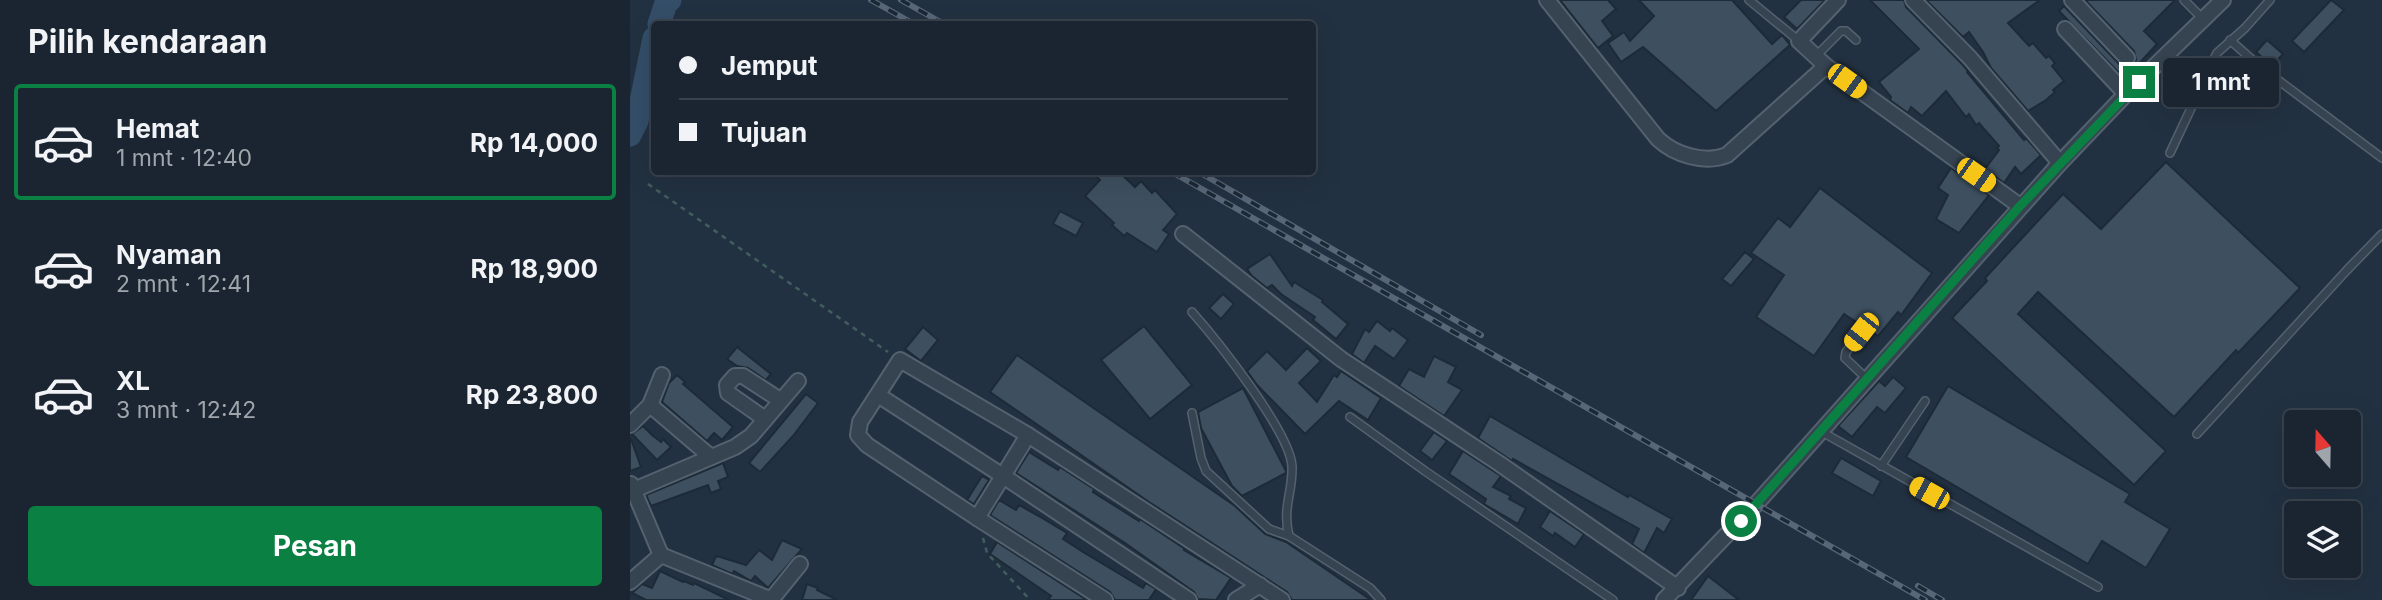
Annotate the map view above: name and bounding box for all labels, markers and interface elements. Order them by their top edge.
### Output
text: Pilih kendaraan [28,22,268,61]
text: Jemput [721,50,818,81]
callout: 1 mnt [2164,57,2279,106]
car [1824,60,1871,102]
route end [2123,66,2155,98]
text: 1 mnt [2191,68,2251,96]
icon: car [32,111,95,174]
text: Hemat [116,113,199,144]
text: Tujuan [721,117,807,148]
text: Rp 14,000 [470,127,598,158]
text: 1 mnt · 12:40 [116,144,252,172]
car [1953,154,2000,196]
icon: car [32,237,95,300]
text: Nyaman [116,239,222,270]
text: Rp 18,900 [470,253,598,284]
text: 2 mnt · 12:41 [116,270,251,298]
car [1840,309,1883,355]
icon: car [32,363,95,426]
text: XL [116,365,150,396]
text: Rp 23,800 [466,379,598,410]
text: 3 mnt · 12:42 [116,396,256,424]
north arrow [2284,410,2361,486]
map controls [2284,410,2361,578]
car [1906,474,1953,512]
button: layers [2284,501,2361,578]
route start [1725,505,1757,537]
button: Pesan [28,506,602,586]

